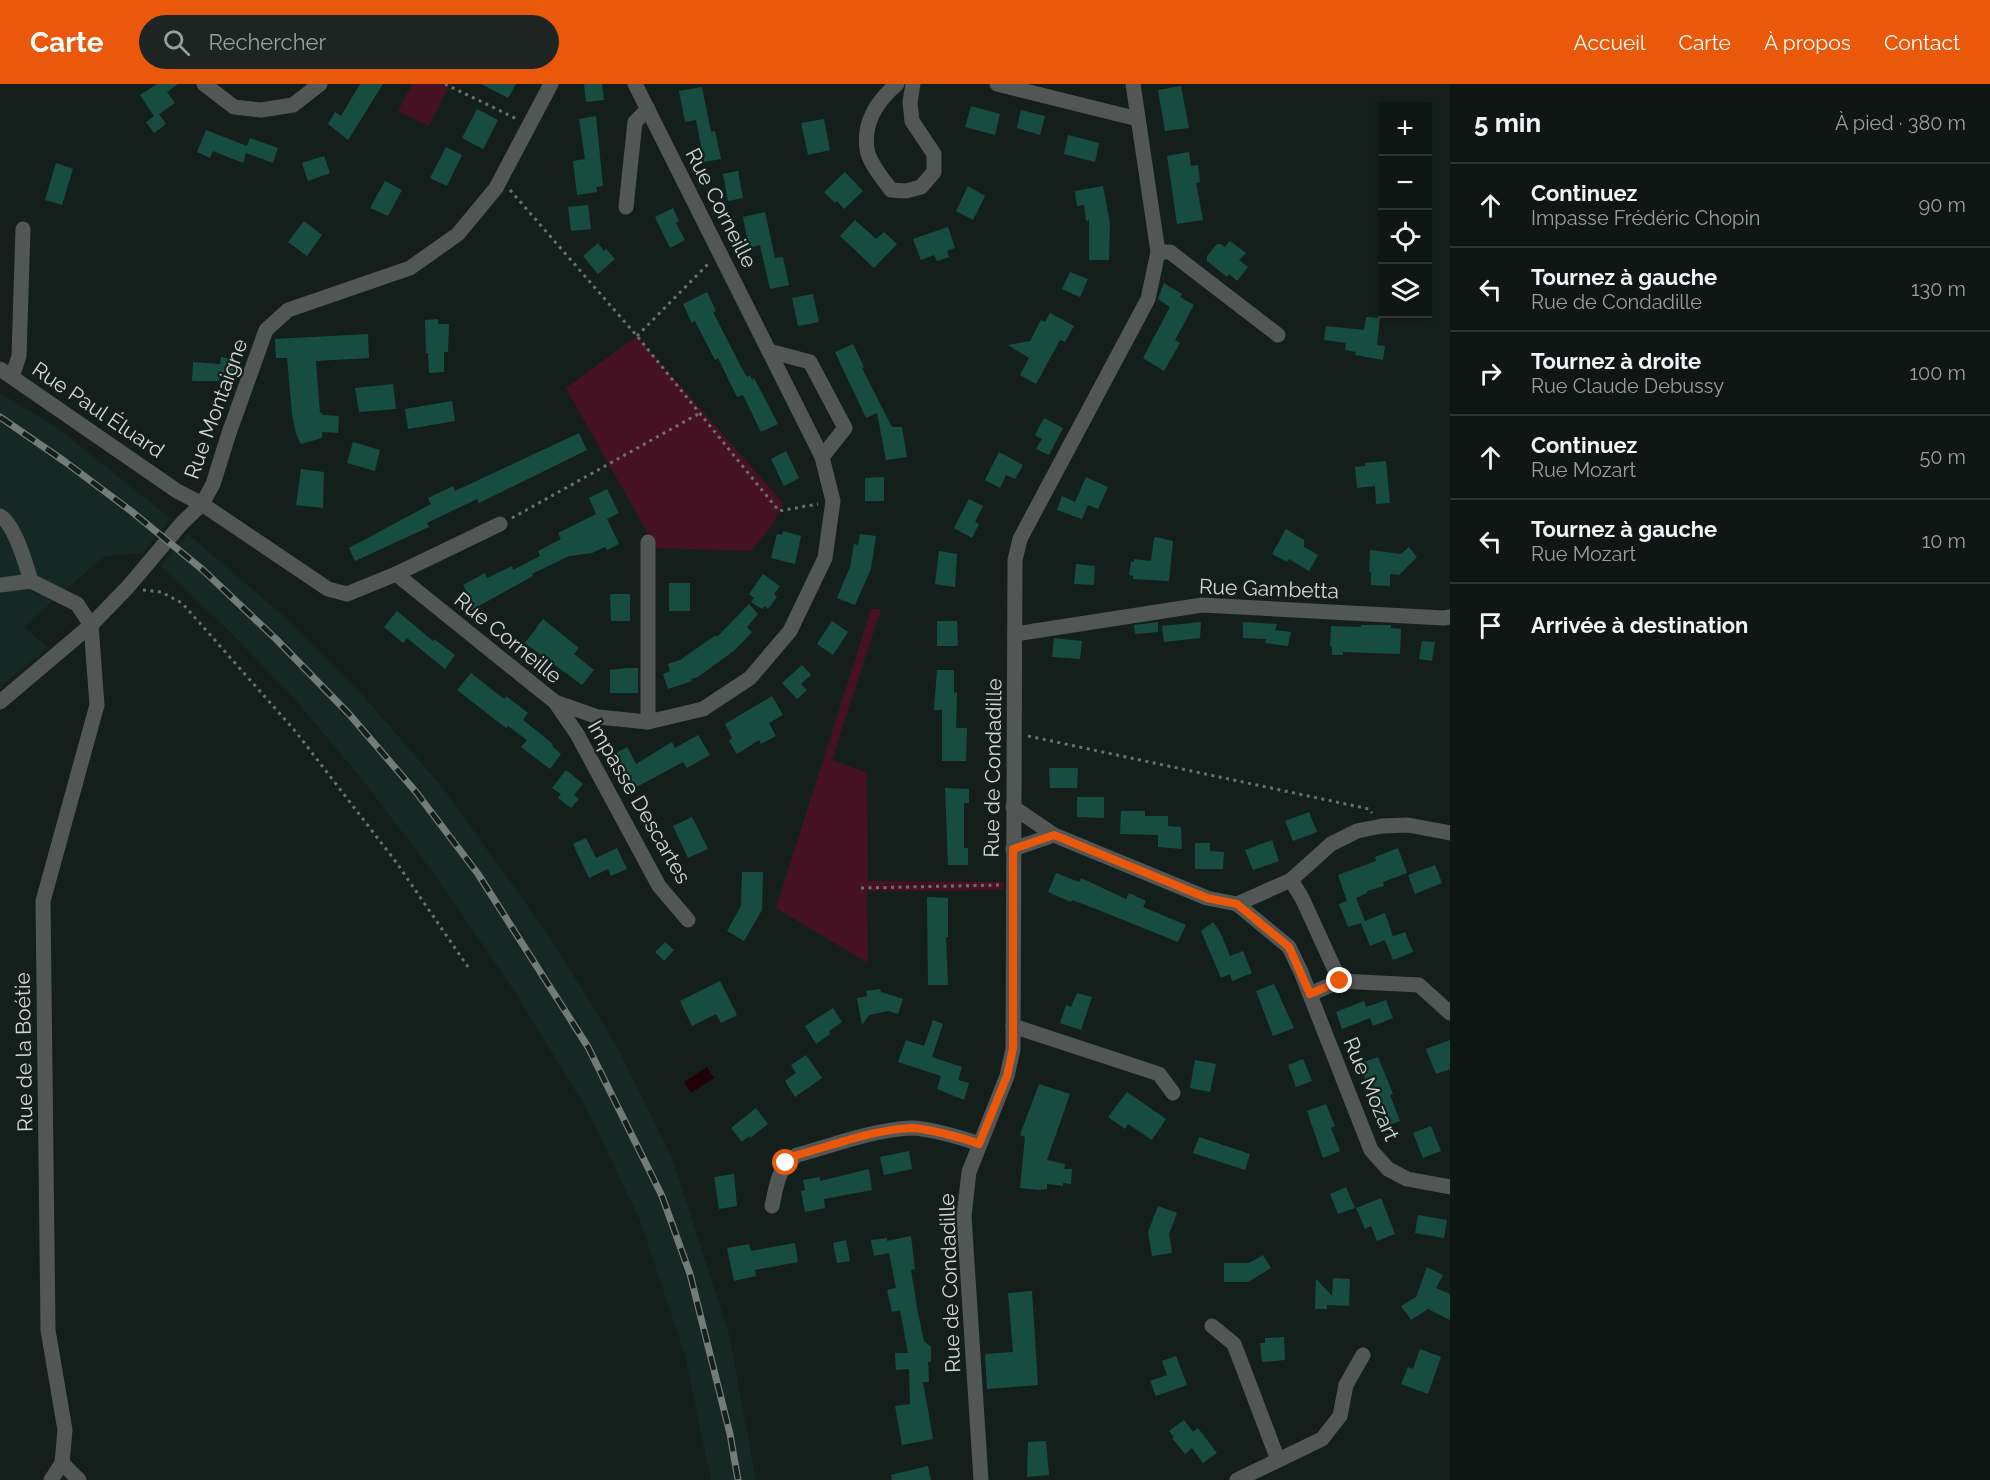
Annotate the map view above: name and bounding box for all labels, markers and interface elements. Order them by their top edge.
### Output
search box [139,15,559,69]
text: Carte [30,26,103,59]
icon: search [160,26,193,59]
text: Rechercher [208,29,326,55]
text: Accueil [1574,30,1646,55]
text: Carte [1679,30,1731,55]
text: À propos [1764,30,1851,55]
text: Contact [1884,30,1960,55]
map controls [1378,102,1432,318]
button: + [1378,102,1432,156]
text: 5 min [1474,108,1541,138]
text: À pied · 380 m [1835,111,1966,135]
street label: Rue Corneille [681,144,762,272]
button: − [1378,156,1432,210]
text: Continuez [1531,180,1637,206]
icon: ahead [1474,189,1507,222]
text: 90 m [1919,193,1966,217]
text: Impasse Frédéric Chopin [1531,206,1760,230]
button: locate [1378,210,1432,264]
button: layers [1378,264,1432,318]
text: Tournez à gauche [1531,264,1717,290]
icon: left [1474,273,1507,306]
text: 130 m [1911,277,1966,301]
text: Rue de Condadille [1531,290,1702,314]
street label: Rue Montaigne [179,335,252,482]
text: Tournez à droite [1531,348,1701,374]
street label: Rue Paul Éluard [28,356,169,463]
icon: right [1474,357,1507,390]
text: 100 m [1909,361,1966,385]
text: Rue Claude Debussy [1531,374,1724,398]
text: Continuez [1531,432,1637,458]
icon: ahead [1474,441,1507,474]
text: 50 m [1919,445,1966,469]
text: Rue Mozart [1531,458,1636,482]
text: Tournez à gauche [1531,516,1717,542]
icon: left [1474,525,1507,558]
text: 10 m [1922,529,1966,553]
text: Rue Mozart [1531,542,1636,566]
street label: Rue Gambetta [1199,574,1340,603]
street label: Rue Corneille [450,587,567,689]
icon: arrive [1474,609,1507,642]
text: Arrivée à destination [1531,612,1748,638]
street label: Rue de Condadille [978,678,1007,858]
street label: Impasse Descartes [583,716,696,888]
route end [1326,967,1352,993]
street label: Rue de la Boétie [10,972,37,1132]
street label: Rue Mozart [1338,1033,1405,1144]
route start [772,1149,798,1175]
street label: Rue de Condadille [934,1193,965,1373]

